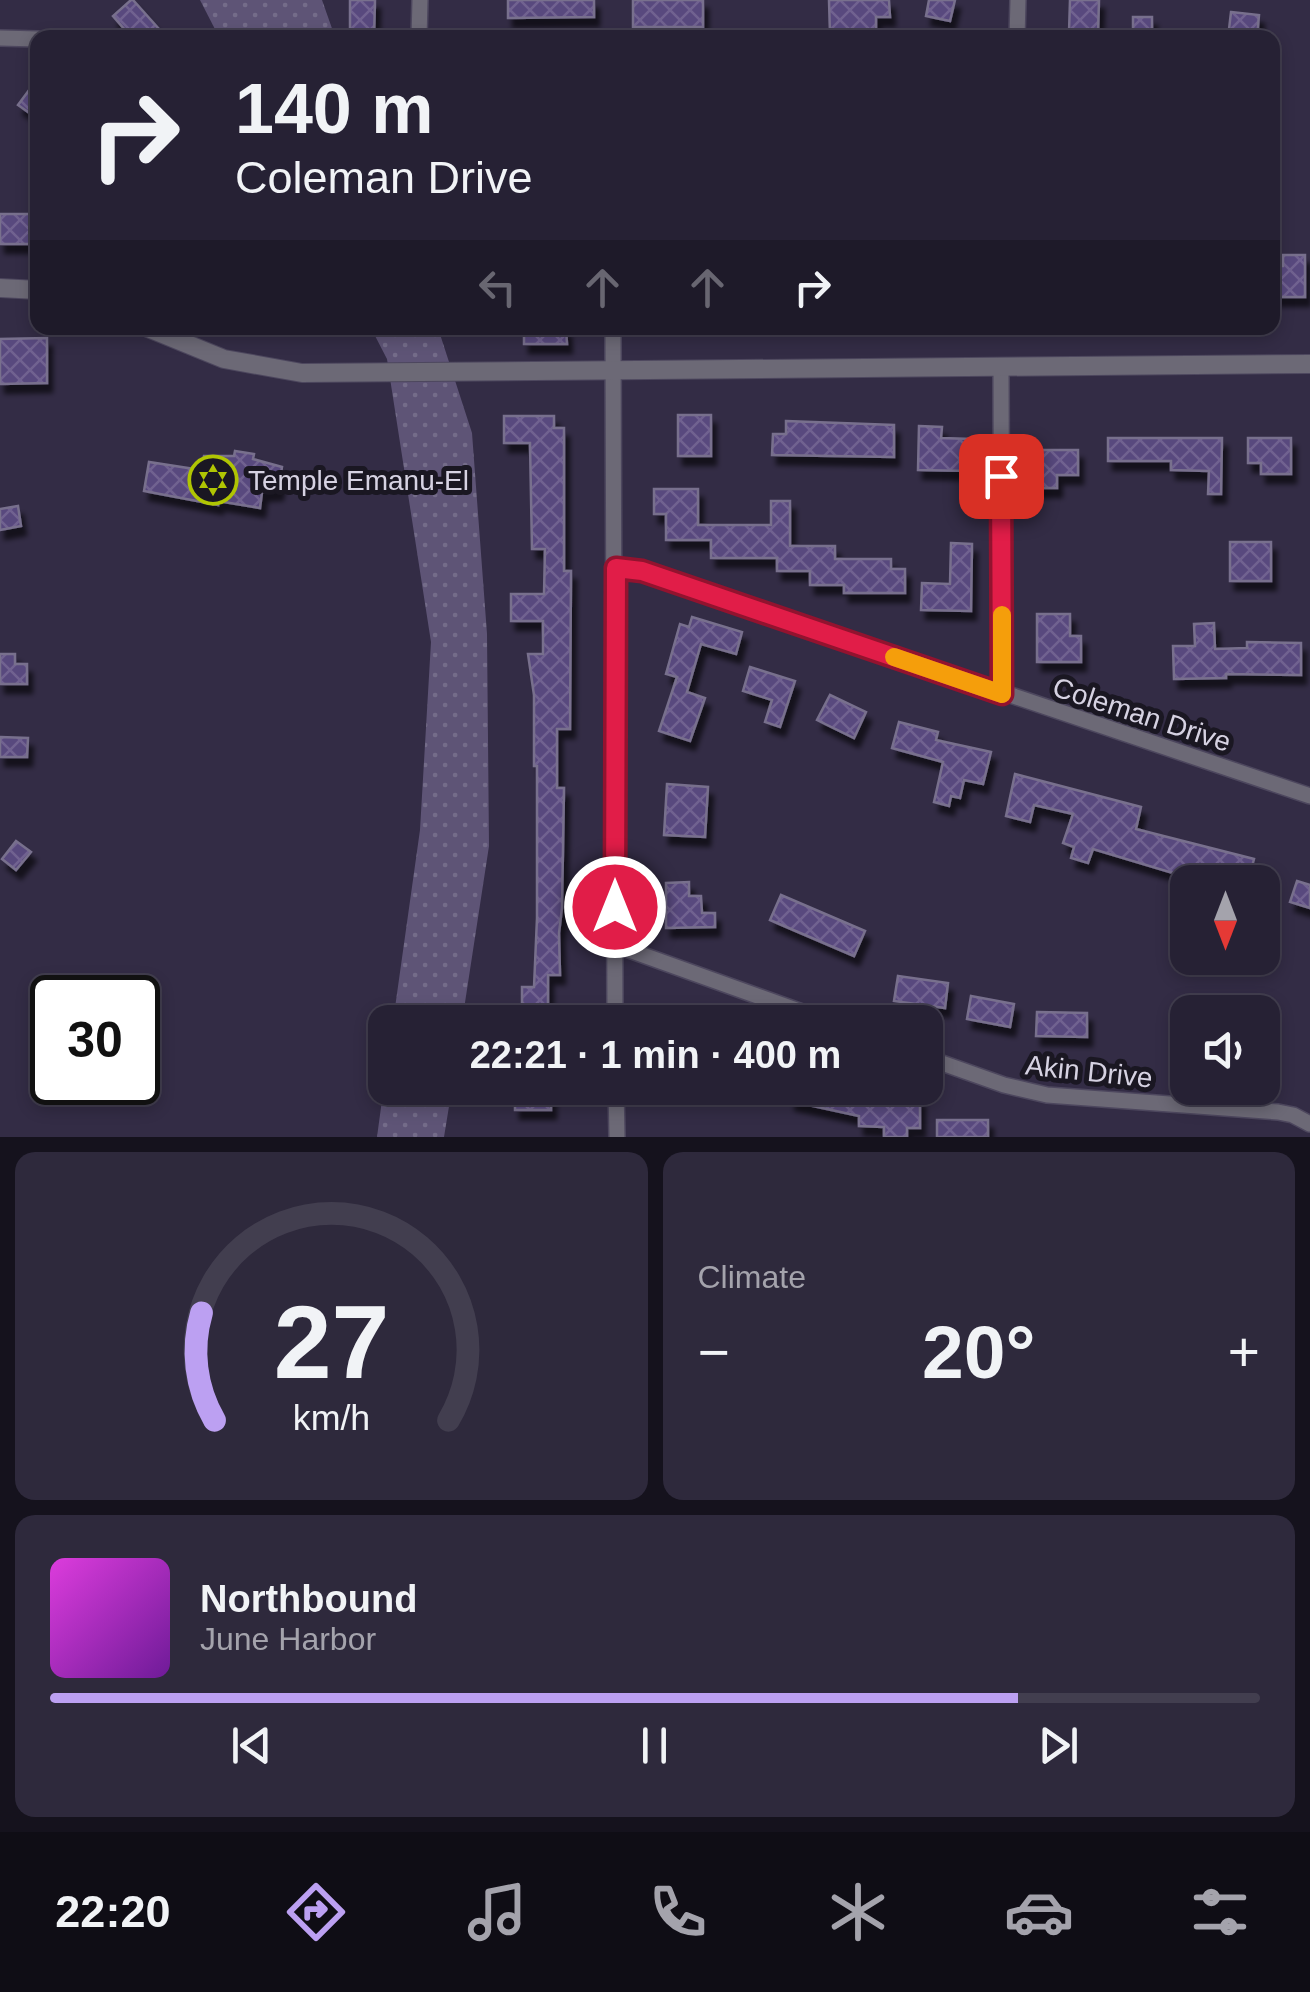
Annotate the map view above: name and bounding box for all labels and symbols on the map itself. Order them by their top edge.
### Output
pin [959,434,1044,519]
synagogue icon: Temple Emanu-El [187,454,239,506]
place label: Temple Emanu-El [248,465,469,496]
street label: Coleman Drive [1049,671,1235,758]
position arrow [563,855,667,959]
north arrow [1170,865,1280,975]
speed limit sign: 30 [30,975,160,1105]
street label: Akin Drive [1024,1049,1154,1094]

